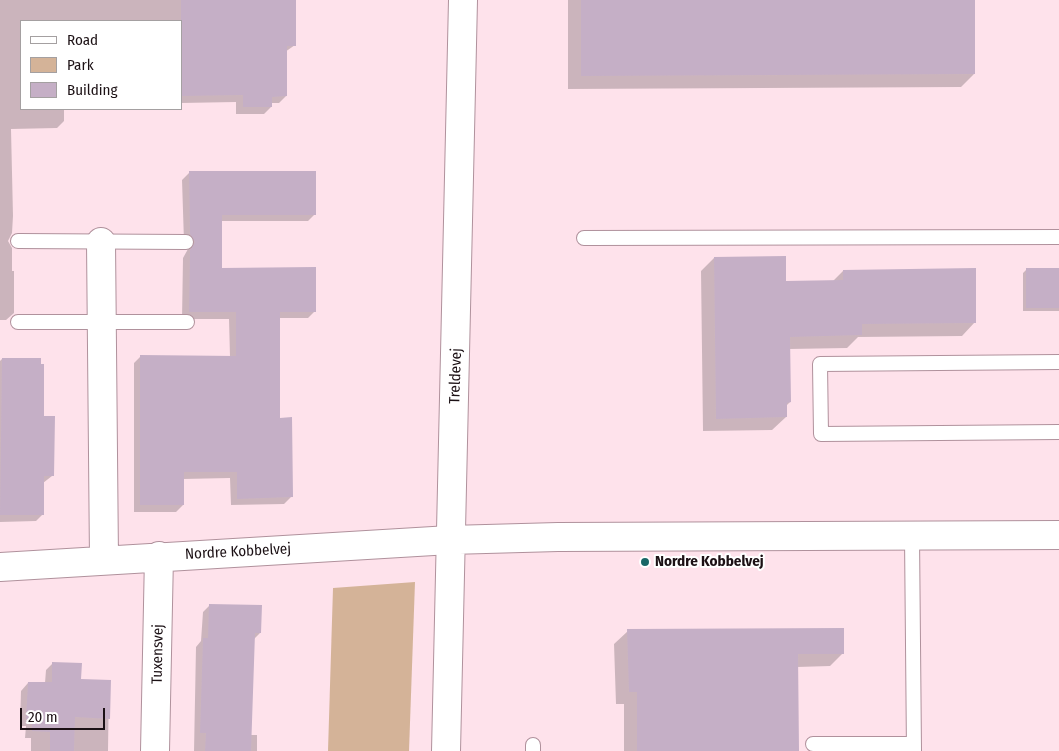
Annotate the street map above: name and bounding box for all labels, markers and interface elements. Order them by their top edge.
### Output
legend [20,20,182,110]
text: Road [67,31,98,49]
text: Park [67,56,94,74]
text: Building [67,81,118,99]
street label: Treldevej [446,348,466,404]
street label: Nordre Kobbelvej [185,540,291,564]
place label: Nordre Kobbelvej [655,553,764,571]
marker: Nordre Kobbelvej [639,556,651,568]
street label: Tuxensvej [148,624,168,684]
scale bar [22,698,108,730]
text: 20 m [28,708,58,726]

